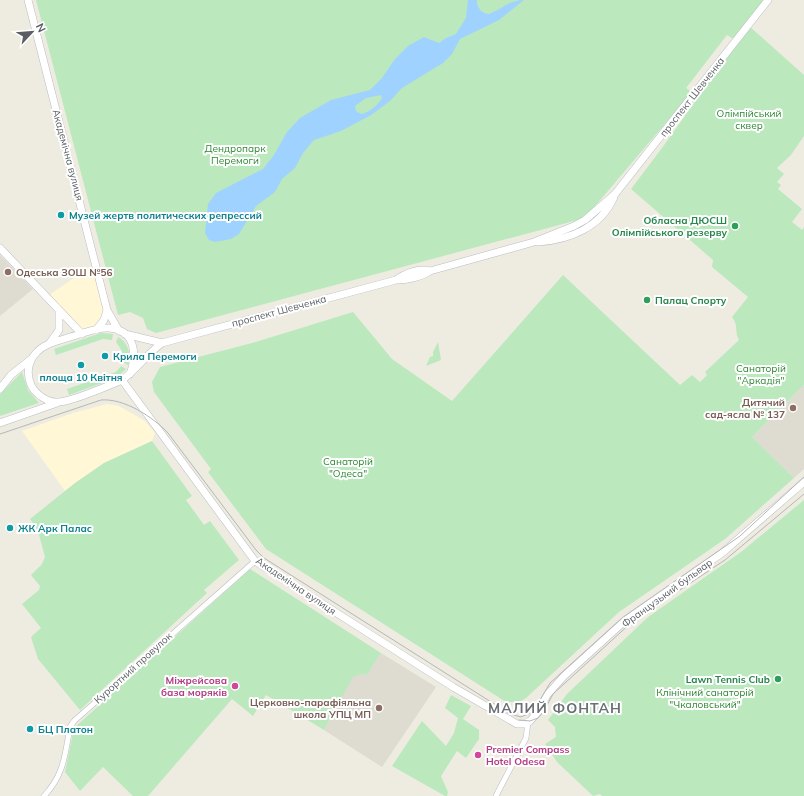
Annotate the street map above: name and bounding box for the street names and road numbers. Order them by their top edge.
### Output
street label: проспект Шевченка [657,55,727,139]
street label: Академічна вулиця [50,108,86,202]
street label: проспект Шевченка [230,292,328,330]
street label: Академічна вулиця [253,554,339,618]
street label: Французький бульвар [619,556,715,630]
street label: Курортний провулок [91,629,175,706]

